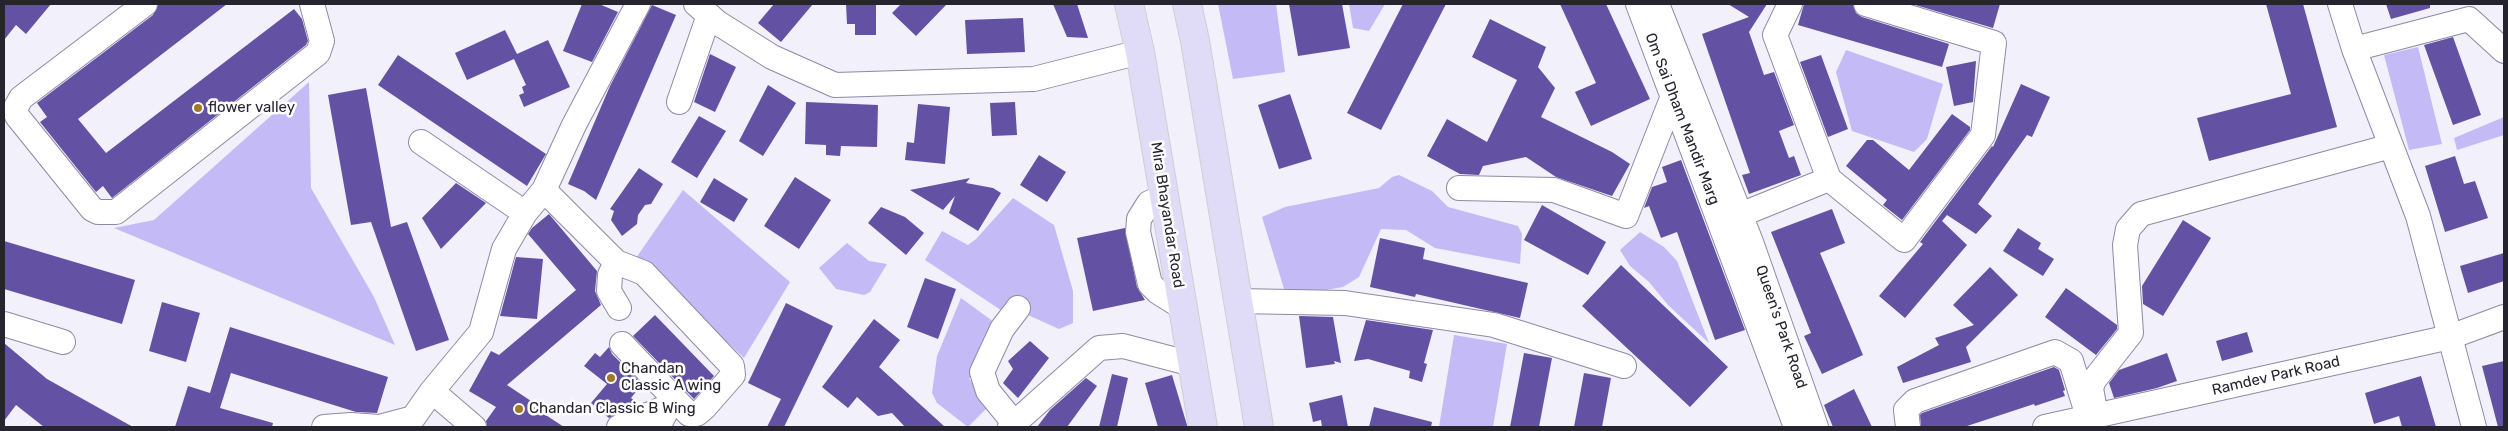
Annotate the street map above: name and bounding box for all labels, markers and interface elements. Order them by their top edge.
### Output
street label: Om Sai Dham Mandir Marg [1641,30,1723,208]
place label: flower valley [208,99,295,117]
marker: flower valley [192,102,204,114]
street label: Mira Bhayandar Road [1147,141,1187,289]
street label: Queen's Park Road [1751,263,1811,391]
street label: Ramdev Park Road [2210,353,2342,399]
place label: Chandan Classic A wing [621,360,721,395]
marker: Chandan Classic A wing [605,372,617,384]
place label: Chandan Classic B Wing [529,400,696,418]
marker: Chandan Classic B Wing [513,403,525,415]

